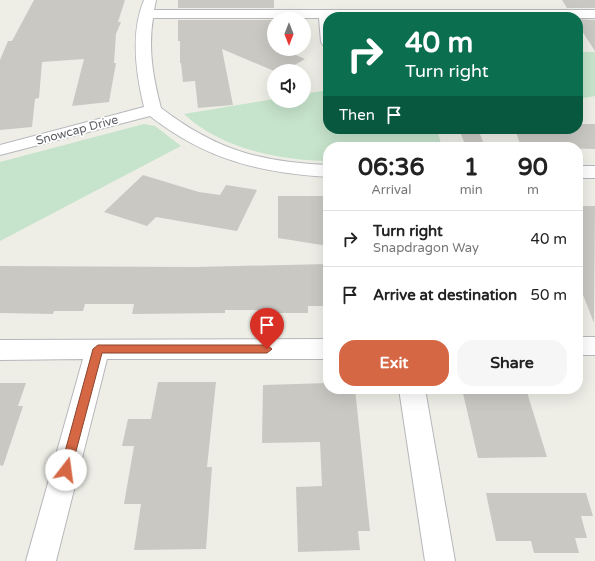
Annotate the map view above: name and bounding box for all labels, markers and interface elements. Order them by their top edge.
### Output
north arrow [267,12,311,56]
map controls [267,12,311,108]
text: 40 m [405,26,473,60]
icon: right [339,28,391,80]
text: Turn right [405,60,489,82]
button: sound [267,64,311,108]
icon: arrive [383,104,405,126]
text: Then [339,106,375,124]
street label: Snowcap Drive [34,112,120,148]
text: 06:36 [358,153,425,182]
text: 1 [464,153,479,182]
text: 90 [518,153,548,182]
text: Arrival [371,182,411,198]
text: min [460,182,483,198]
text: m [527,182,539,198]
text: Turn right [373,222,443,240]
icon: right [339,228,361,250]
text: 40 m [530,230,567,248]
text: Snapdragon Way [373,240,479,256]
icon: arrive [339,284,361,306]
text: Arrive at destination [373,286,517,304]
text: 50 m [530,286,567,304]
pin [250,308,284,349]
icon: arrive [256,314,278,336]
button: Exit [339,340,449,386]
button: Share [457,340,567,386]
position arrow [45,449,87,491]

